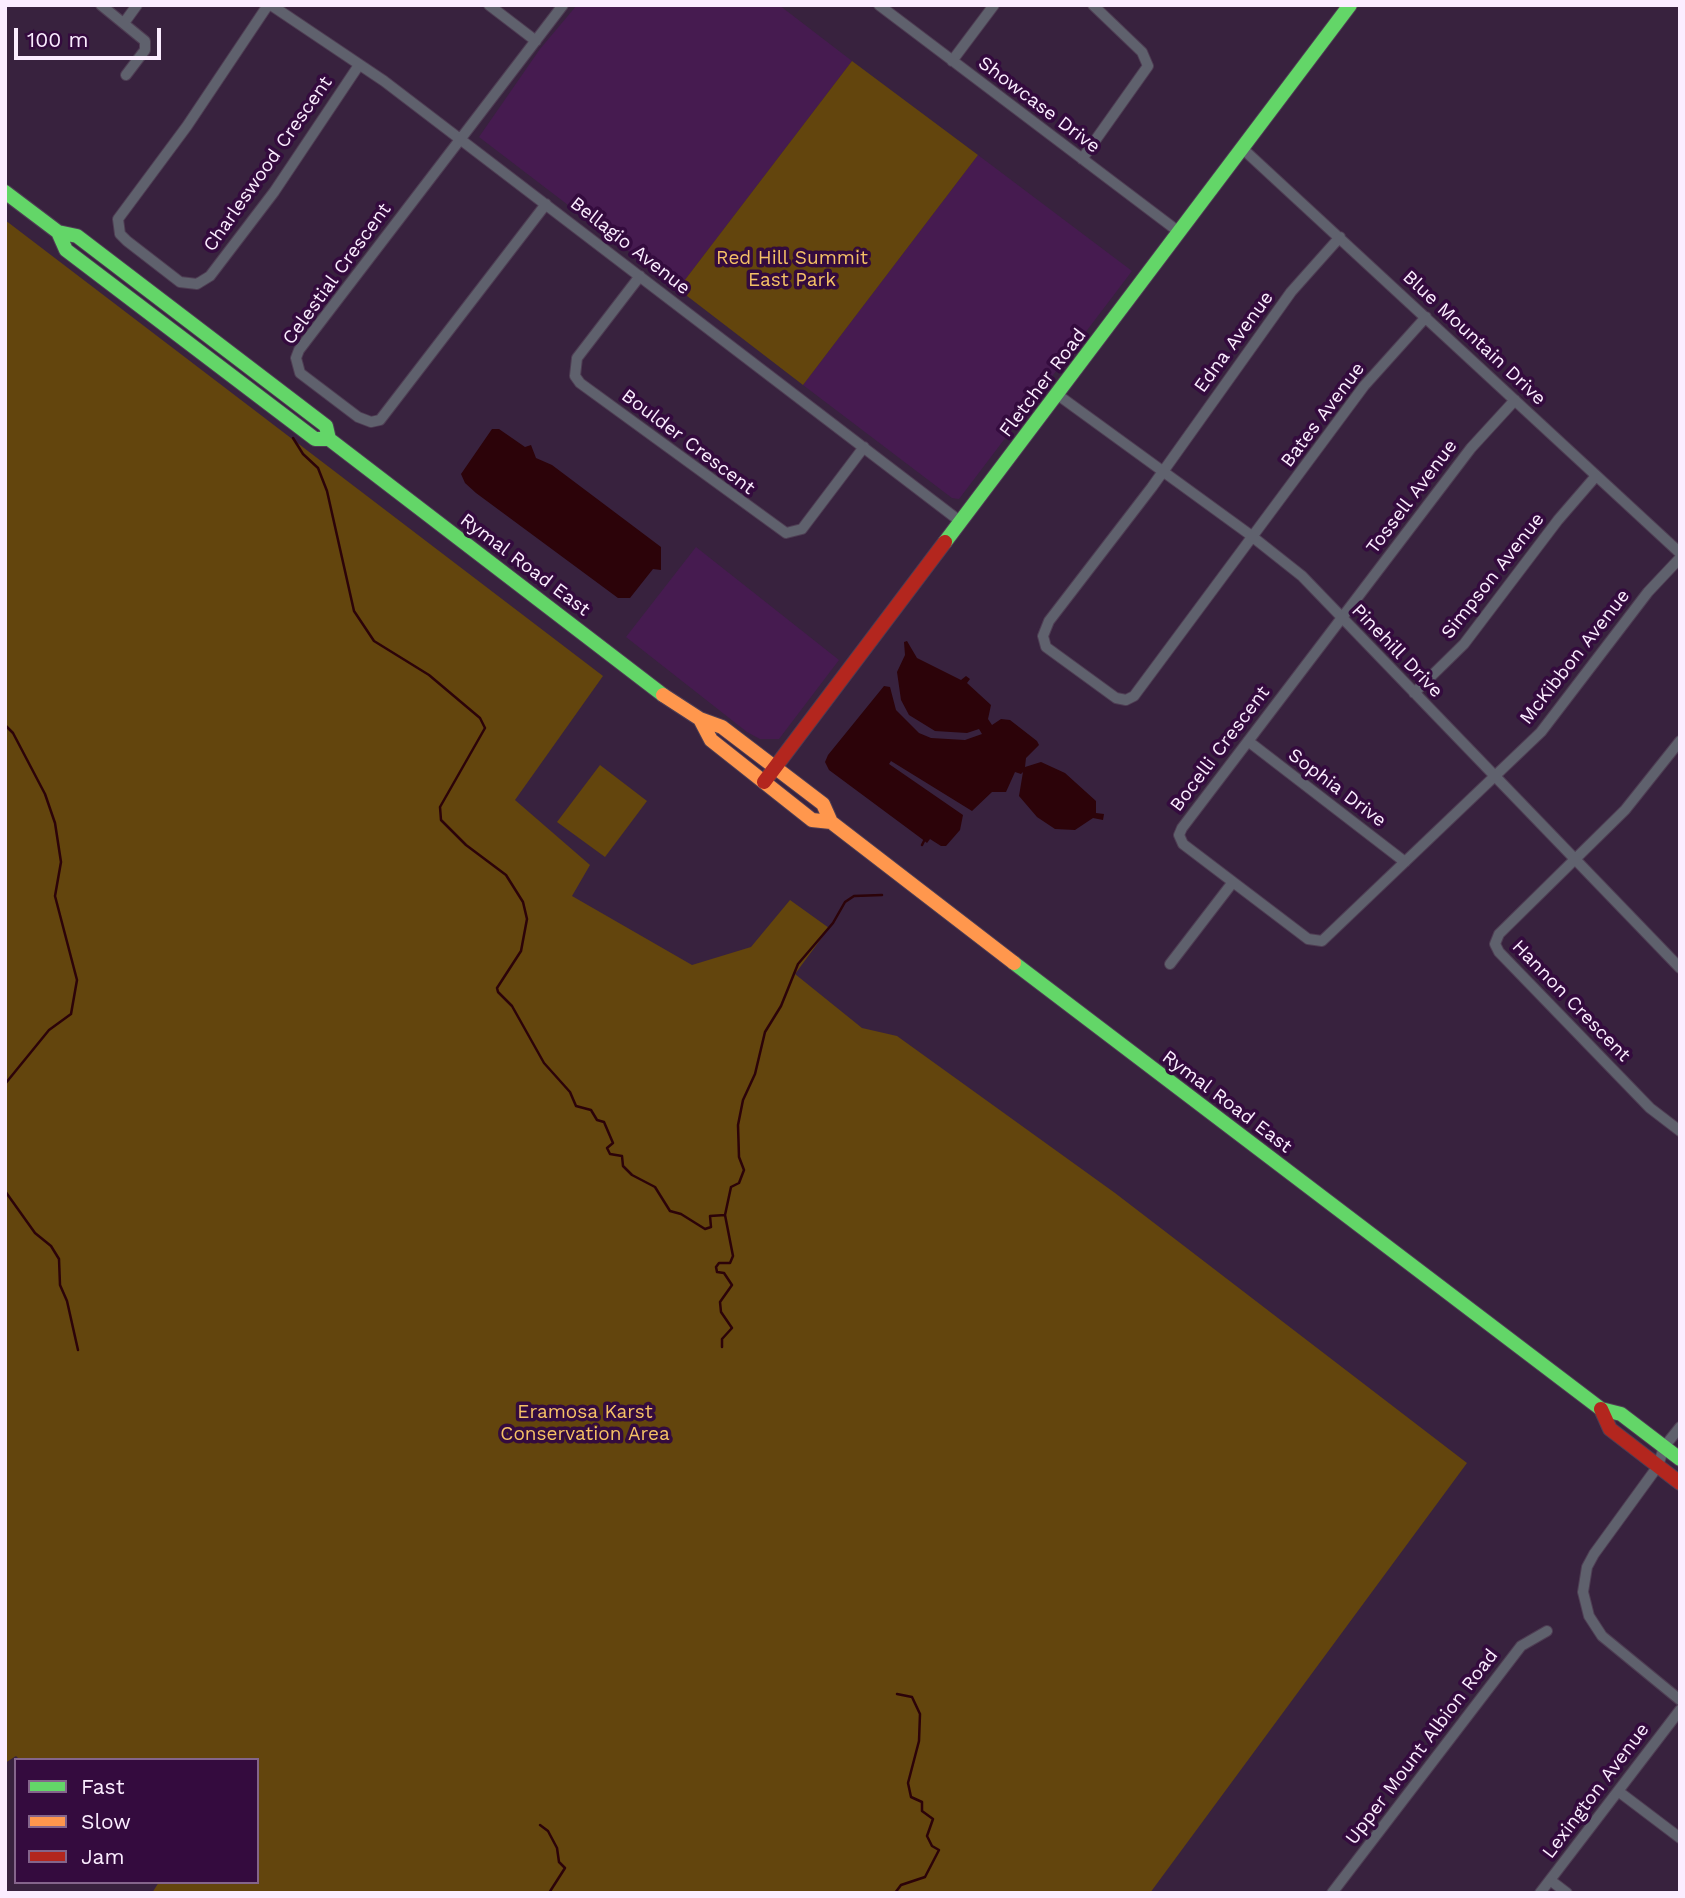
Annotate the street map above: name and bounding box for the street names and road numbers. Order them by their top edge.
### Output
street label: Showcase Drive [974,52,1104,158]
street label: Charleswood Crescent [199,72,337,256]
street label: Bellagio Avenue [565,192,695,300]
street label: Celestial Crescent [278,199,396,349]
street label: Blue Mountain Drive [1398,266,1550,410]
street label: Edna Avenue [1190,287,1278,397]
street label: Fletcher Road [995,324,1091,442]
street label: Bates Avenue [1276,358,1370,472]
street label: Boulder Crescent [617,384,759,500]
street label: Tossell Avenue [1362,435,1462,559]
street label: Simpson Avenue [1437,508,1549,644]
street label: Rymal Road East [456,509,594,621]
street label: McKibbon Avenue [1515,585,1635,729]
street label: Pinehill Drive [1347,599,1447,703]
street label: Bocelli Crescent [1165,682,1275,816]
street label: Sophia Drive [1284,744,1390,832]
street label: Hannon Crescent [1507,935,1635,1067]
street label: Rymal Road East [1158,1046,1296,1158]
street label: Upper Mount Albion Road [1341,1645,1503,1849]
street label: Lexington Avenue [1538,1719,1654,1863]

